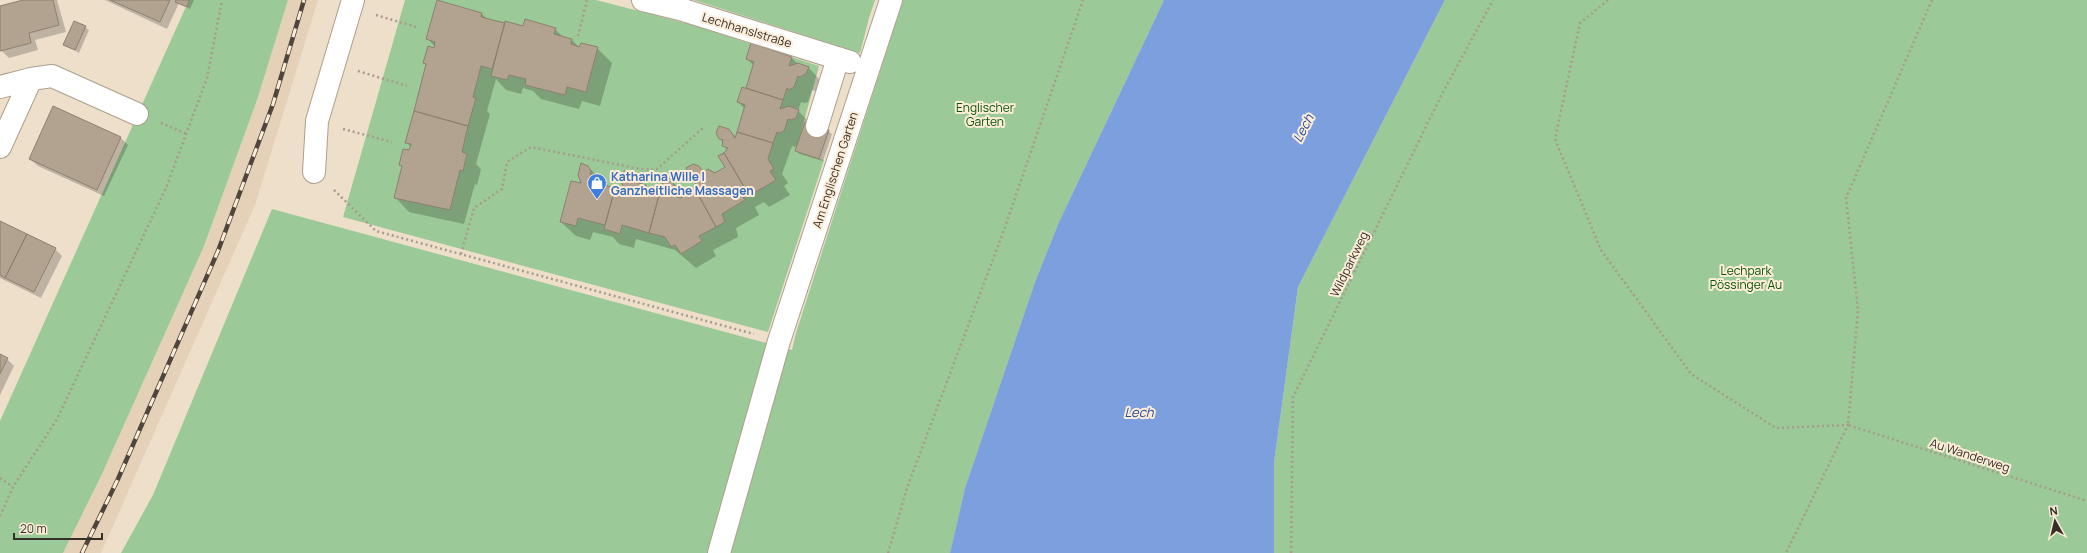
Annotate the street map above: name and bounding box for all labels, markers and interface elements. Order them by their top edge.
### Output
street label: Lechhanslstraße [700,8,794,52]
park label: Englischer Garten [956,99,1015,130]
street label: Am Englischen Garten [808,110,862,230]
water label: Lech [1288,110,1318,145]
place label: Katharina Wille I Ganzheitliche Massagen [611,168,754,199]
shop icon: Katharina Wille I Ganzheitliche Massagen [586,172,608,200]
street label: Wildparkweg [1326,228,1372,300]
park label: Lechpark Pössinger Au [1710,262,1782,293]
water label: Lech [1124,403,1155,421]
street label: Au Wanderweg [1928,434,2012,476]
north arrow [2035,501,2075,541]
text: N [2049,503,2059,519]
scale bar [14,515,102,541]
text: 20 m [20,520,47,537]

